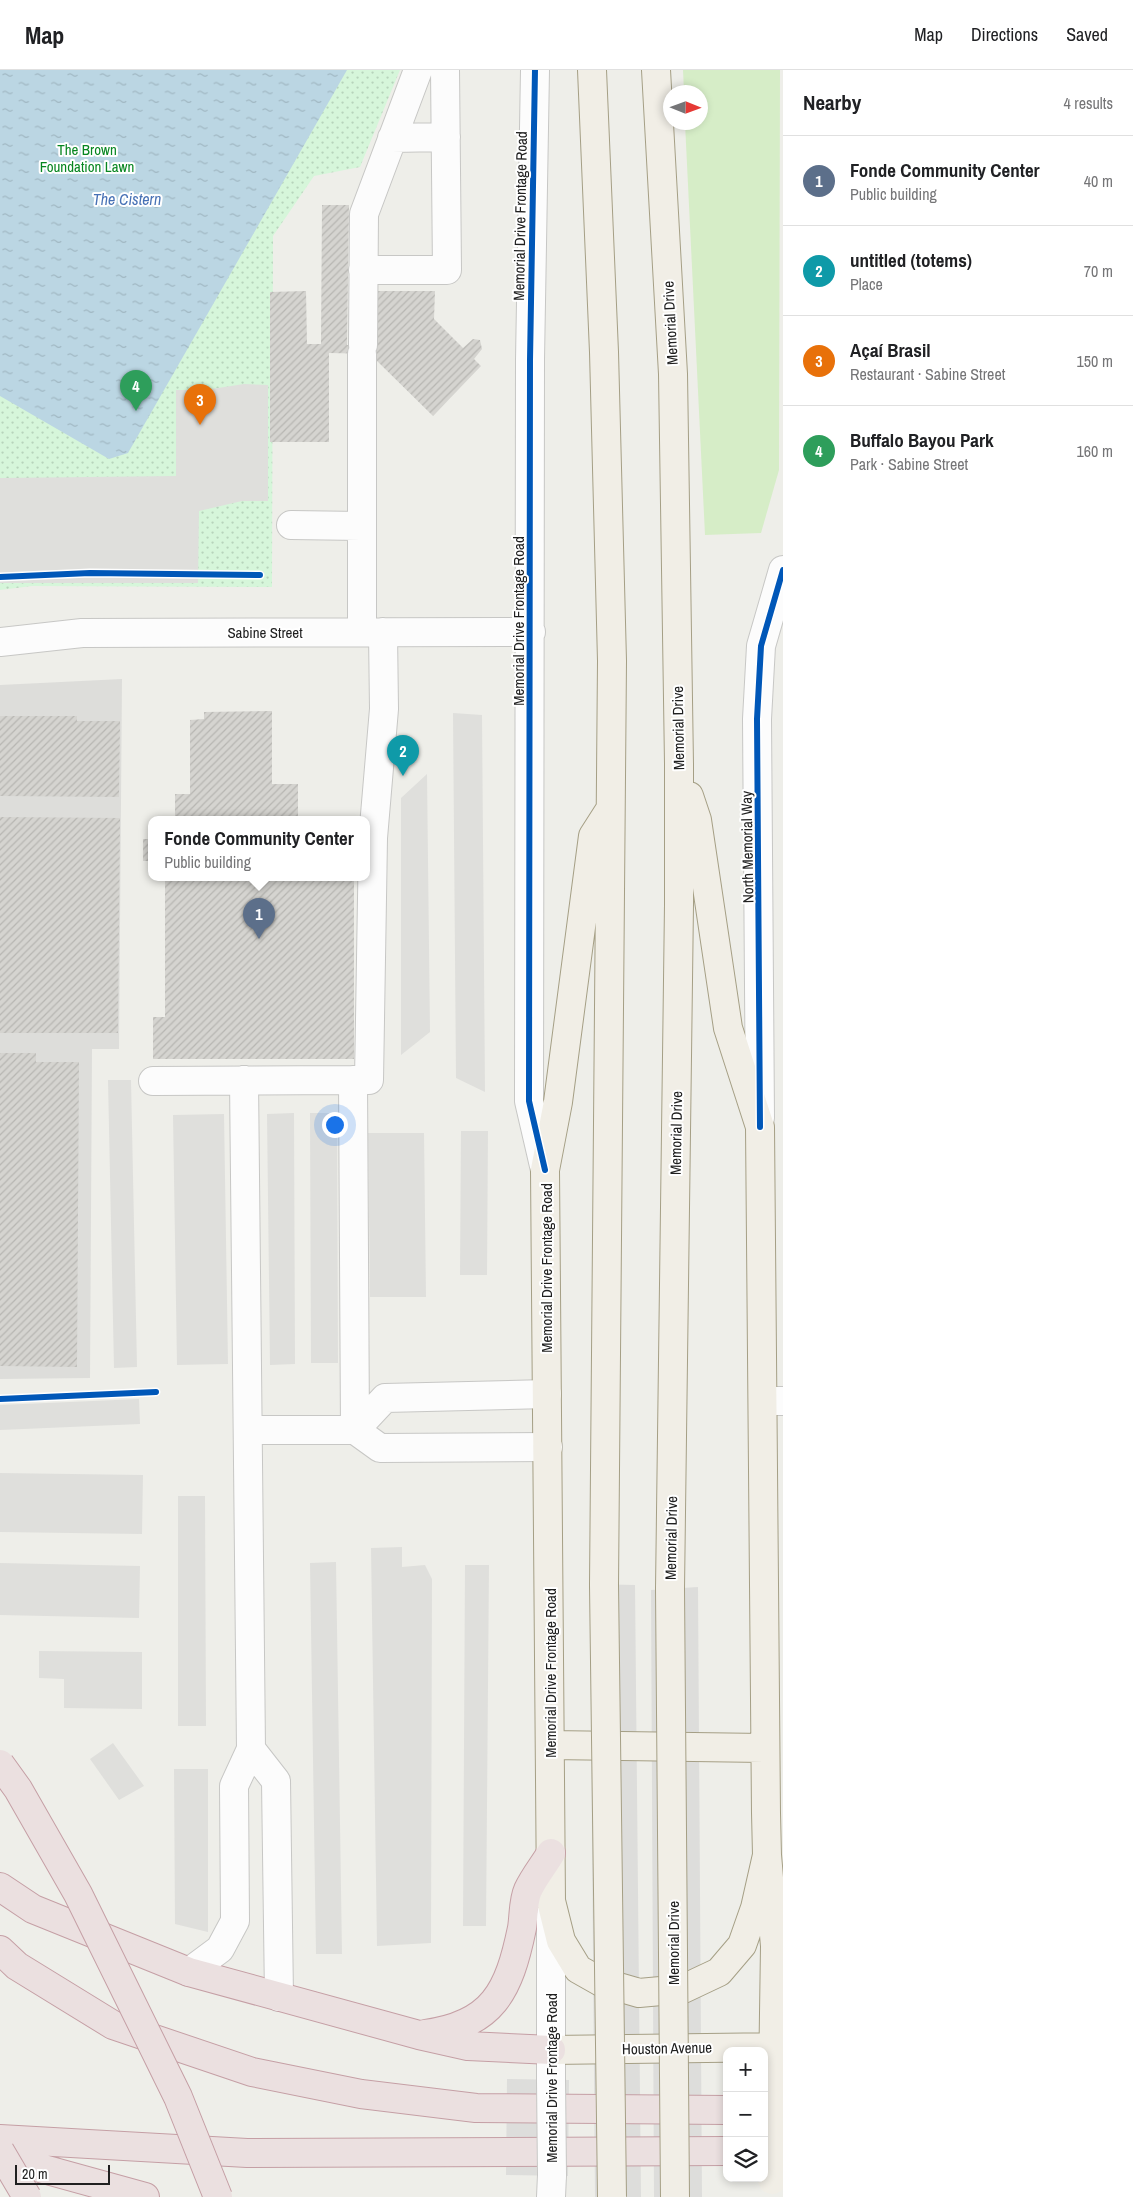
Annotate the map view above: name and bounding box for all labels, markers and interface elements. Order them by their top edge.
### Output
text: Map [25,19,64,51]
text: Map [914,22,943,47]
text: Directions [971,22,1038,47]
text: Saved [1066,22,1108,47]
north arrow [663,85,708,130]
text: Nearby [803,88,861,117]
text: 4 results [1063,92,1113,114]
street label: Memorial Drive Frontage Road [508,131,532,301]
park label: The Brown Foundation Lawn [40,139,134,177]
text: Fonde Community Center [850,157,1040,183]
text: 1 [815,170,823,192]
text: 40 m [1084,170,1113,192]
text: Public building [850,183,937,205]
water label: The Cistern [93,188,161,210]
text: untitled (totems) [850,247,972,273]
text: 2 [815,260,823,282]
text: 70 m [1084,260,1113,282]
text: Place [850,273,883,295]
street label: Memorial Drive [657,280,683,366]
text: Açaí Brasil [850,337,931,363]
text: 3 [815,350,823,372]
text: 150 m [1077,350,1113,372]
text: Restaurant · Sabine Street [850,363,1005,385]
pin: 4 [120,370,152,411]
pin: 3 [184,384,216,425]
text: Buffalo Bayou Park [850,427,994,453]
text: 4 [815,440,823,462]
text: 160 m [1077,440,1113,462]
text: Park · Sabine Street [850,453,968,475]
street label: Memorial Drive Frontage Road [508,536,529,706]
street label: Sabine Street [227,622,303,643]
street label: Memorial Drive [667,686,689,770]
pin: 2 [387,735,419,776]
street label: North Memorial Way [736,790,758,903]
popup [148,816,370,881]
text: Fonde Community Center [164,825,354,851]
text: Public building [164,851,251,873]
pin: 1 [243,898,275,939]
street label: Memorial Drive [665,1091,687,1175]
your location [322,1112,348,1138]
street label: Memorial Drive Frontage Road [536,1183,557,1353]
street label: Memorial Drive [660,1496,682,1580]
street label: Memorial Drive Frontage Road [540,1588,561,1758]
street label: Memorial Drive [663,1901,684,1985]
street label: Memorial Drive Frontage Road [541,1993,562,2163]
street label: Houston Avenue [622,2037,712,2059]
map controls [723,2047,768,2182]
button: + [723,2047,768,2092]
button: − [723,2092,768,2137]
button: layers [723,2137,768,2182]
scale bar [15,2162,110,2185]
text: 20 m [22,2165,48,2183]

